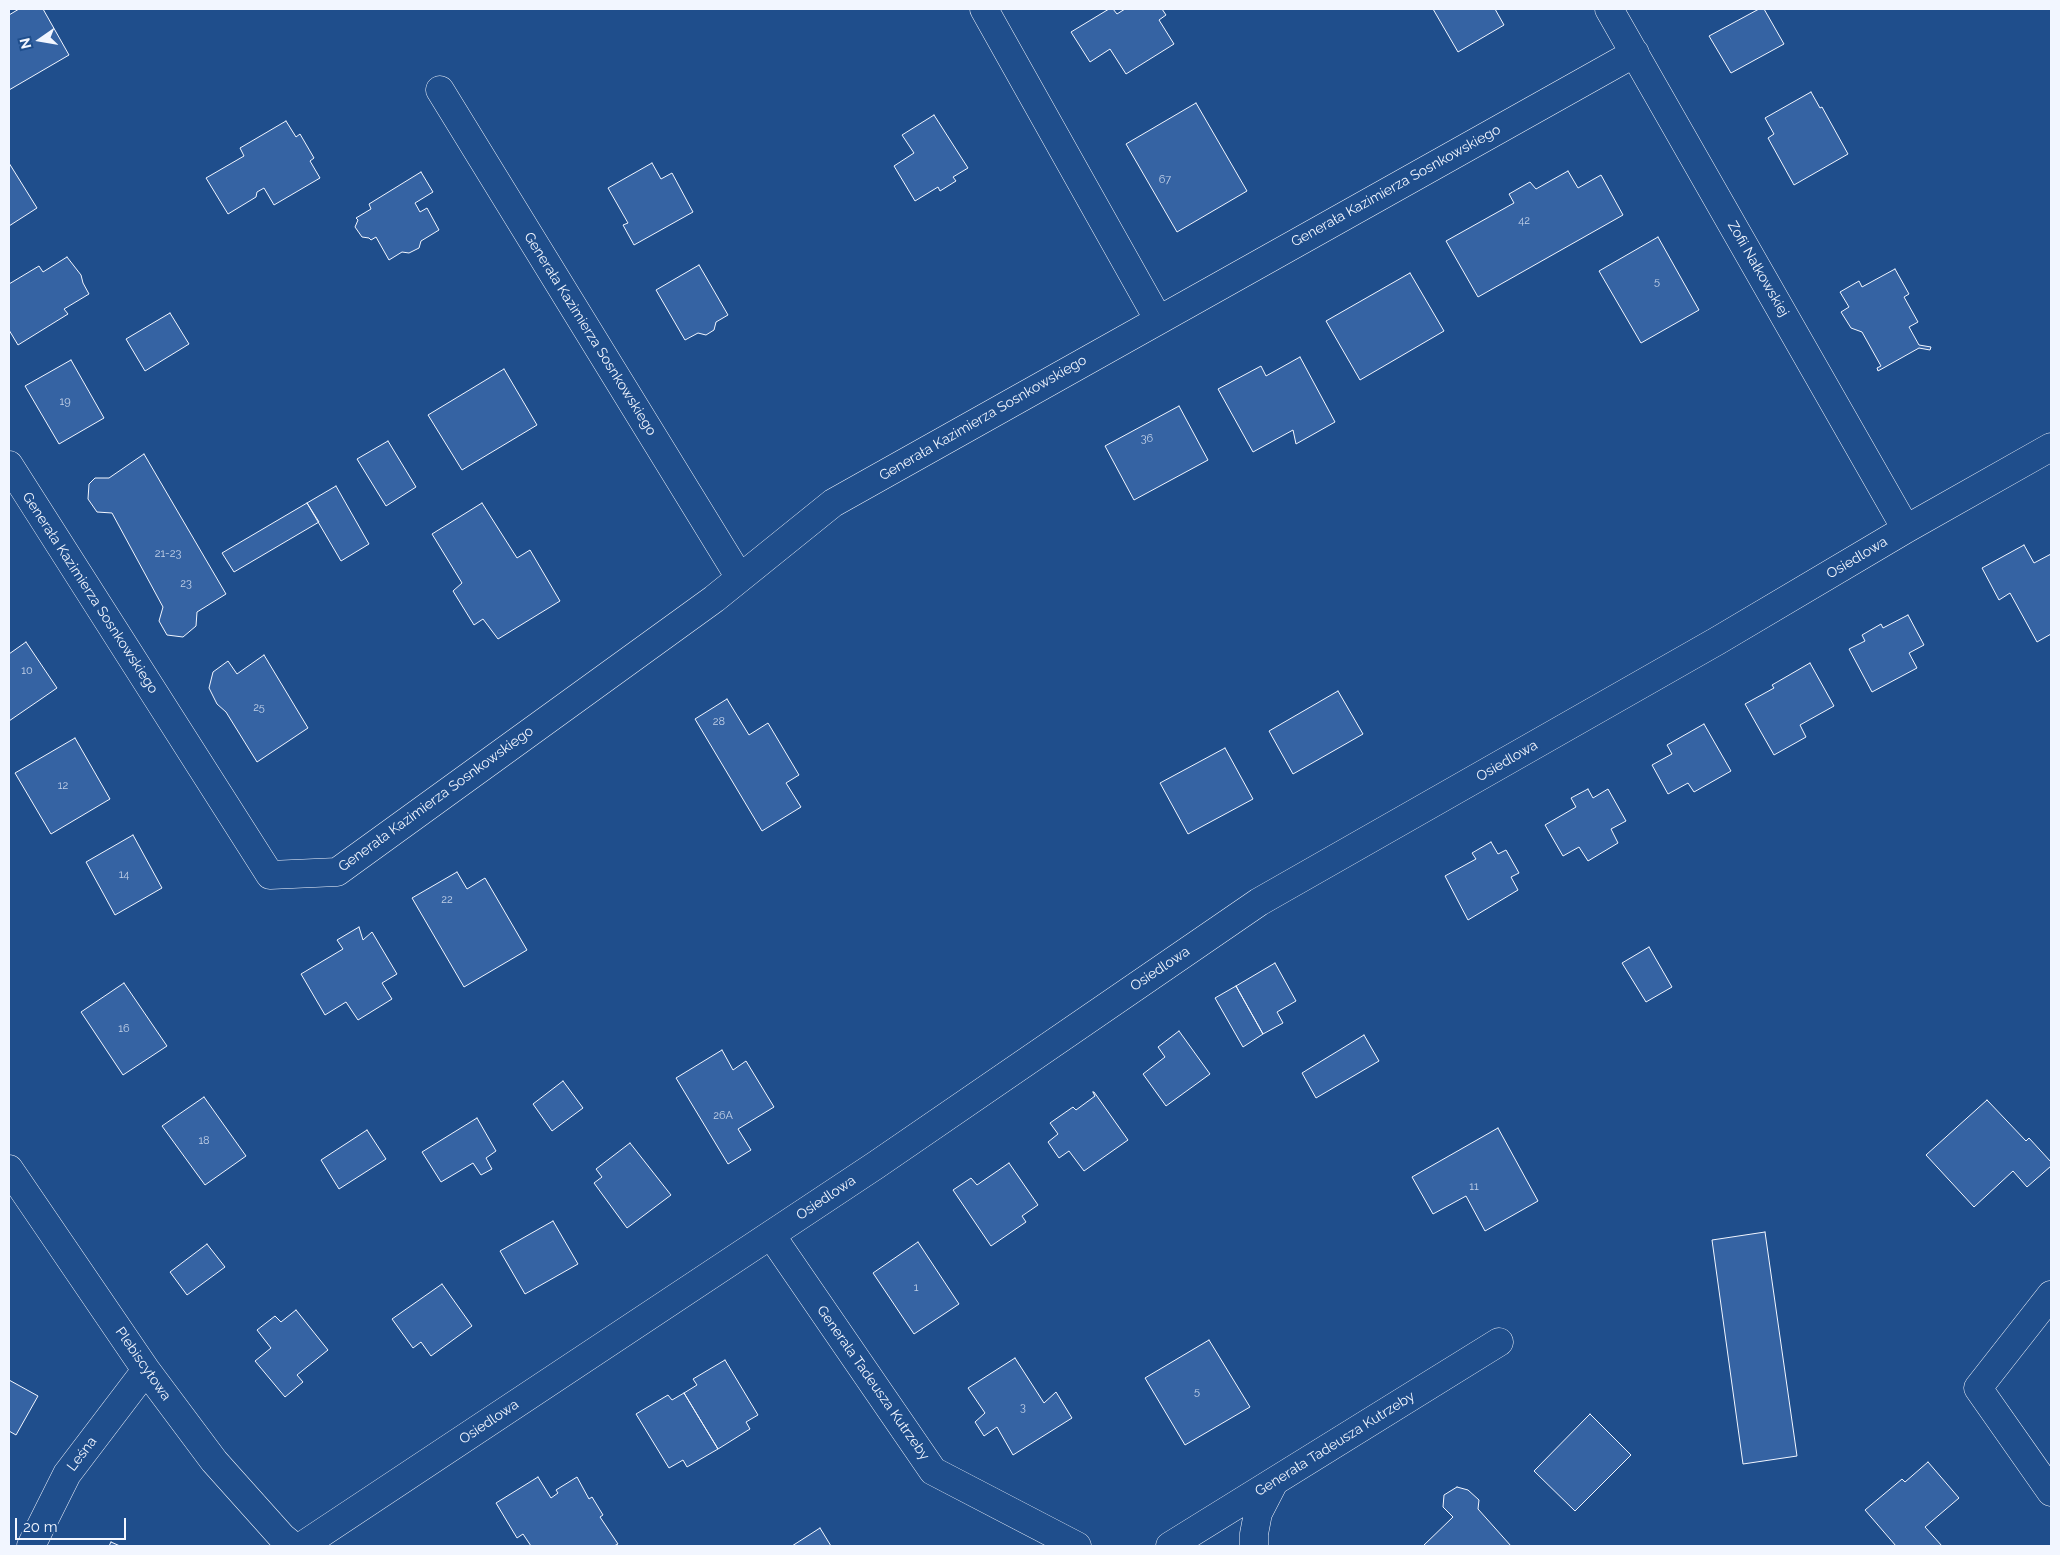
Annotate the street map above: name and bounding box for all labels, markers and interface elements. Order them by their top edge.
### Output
north arrow [15,15,65,65]
text: N [16,36,34,50]
street label: Generała Kazimierza Sosnkowskiego [1288,121,1504,251]
house number: 67 [1159,173,1171,187]
house number: 42 [1518,214,1530,228]
street label: Zofii Nałkowskiej [1724,218,1792,320]
street label: Generała Kazimierza Sosnkowskiego [520,229,660,439]
house number: 5 [1654,275,1660,289]
street label: Generała Kazimierza Sosnkowskiego [876,352,1090,484]
house number: 19 [59,395,71,409]
house number: 36 [1141,432,1153,446]
street label: Generała Kazimierza Sosnkowskiego [19,489,161,697]
street label: Osiedlowa [1824,533,1890,583]
house number: 21-23 [155,547,181,561]
house number: 23 [180,577,192,591]
house number: 10 [21,664,33,678]
house number: 25 [253,701,265,715]
house number: 28 [713,715,725,729]
street label: Generała Kazimierza Sosnkowskiego [335,723,537,875]
street label: Osiedlowa [1473,737,1541,785]
house number: 12 [58,779,68,793]
house number: 14 [119,868,129,882]
house number: 22 [441,893,453,907]
street label: Osiedlowa [1127,943,1193,995]
house number: 16 [118,1022,130,1036]
house number: 26A [713,1109,733,1123]
house number: 18 [198,1134,210,1148]
street label: Osiedlowa [793,1172,859,1224]
house number: 11 [1469,1180,1479,1194]
house number: 1 [914,1281,918,1295]
street label: Generała Tadeusza Kutrzeby [813,1302,933,1464]
street label: Plebiscytowa [112,1324,174,1404]
house number: 5 [1194,1385,1200,1399]
street label: Generała Tadeusza Kutrzeby [1252,1388,1418,1500]
street label: Osiedlowa [456,1396,522,1448]
house number: 3 [1020,1401,1026,1415]
street label: Leśna [64,1433,100,1475]
scale bar [18,1508,129,1540]
text: 20 m [23,1518,58,1536]

